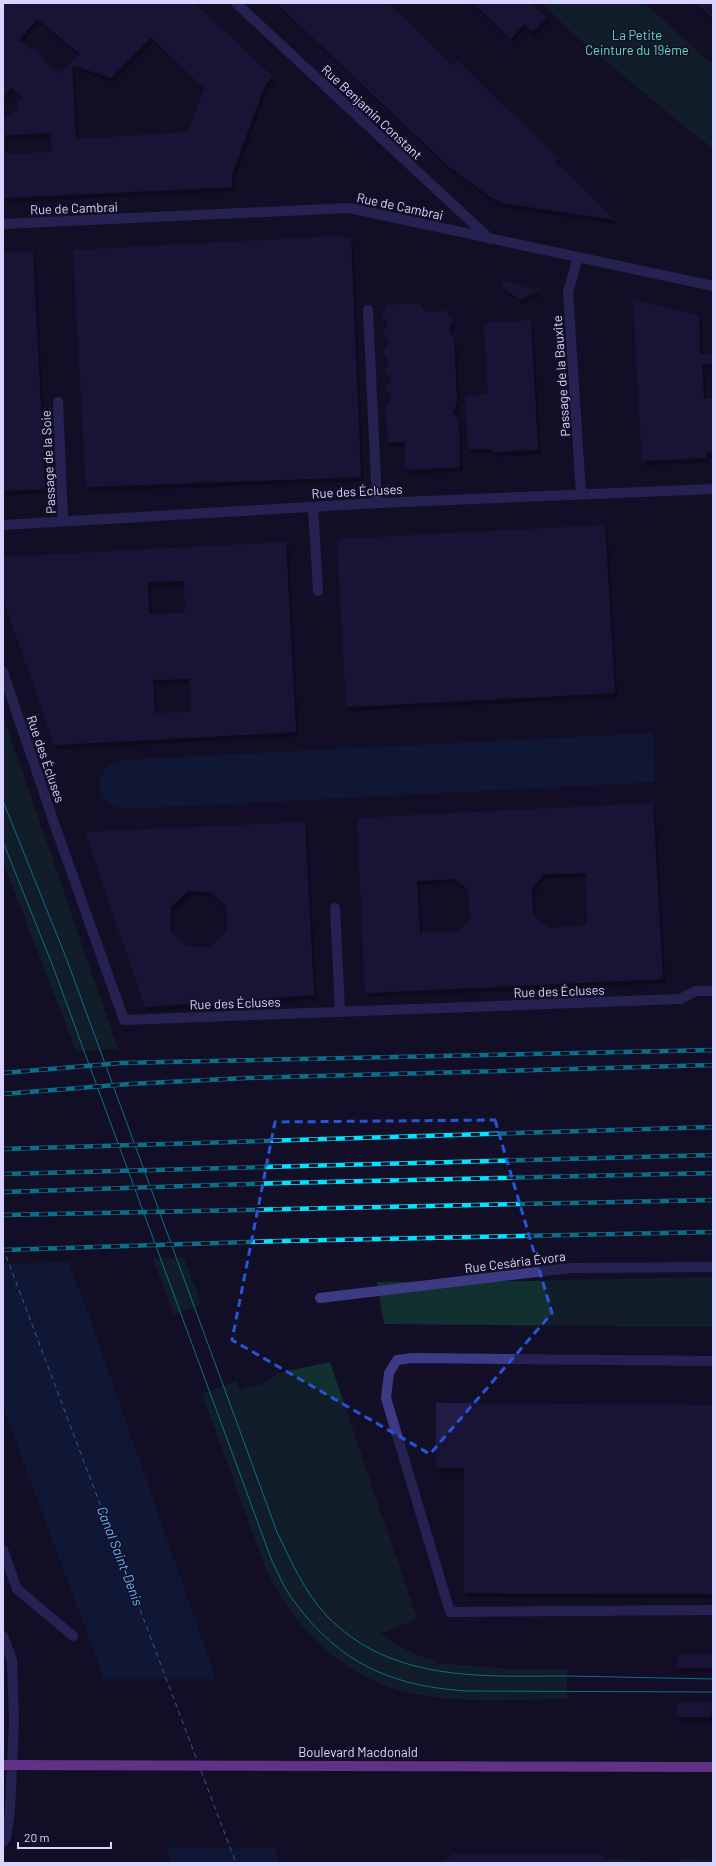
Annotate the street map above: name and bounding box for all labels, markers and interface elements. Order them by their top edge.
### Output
park label: La Petite Ceinture du 19ème [585,27,689,58]
street label: Rue Benjamin Constant [319,61,425,163]
street label: Rue de Cambrai [355,189,445,223]
street label: Rue de Cambrai [30,198,118,218]
street label: Passage de la Bauxite [549,315,573,437]
street label: Passage de la Soie [37,410,59,514]
street label: Rue des Écluses [311,481,403,501]
street label: Rue des Écluses [24,713,68,805]
street label: Rue des Écluses [513,981,605,1001]
street label: Rue des Écluses [189,993,281,1013]
street label: Rue Cesária Évora [464,1248,566,1276]
water label: Canal Saint-Denis [94,1504,147,1608]
street label: Boulevard Macdonald [298,1744,418,1760]
scale bar [18,1824,111,1850]
text: 20 m [24,1830,50,1844]

